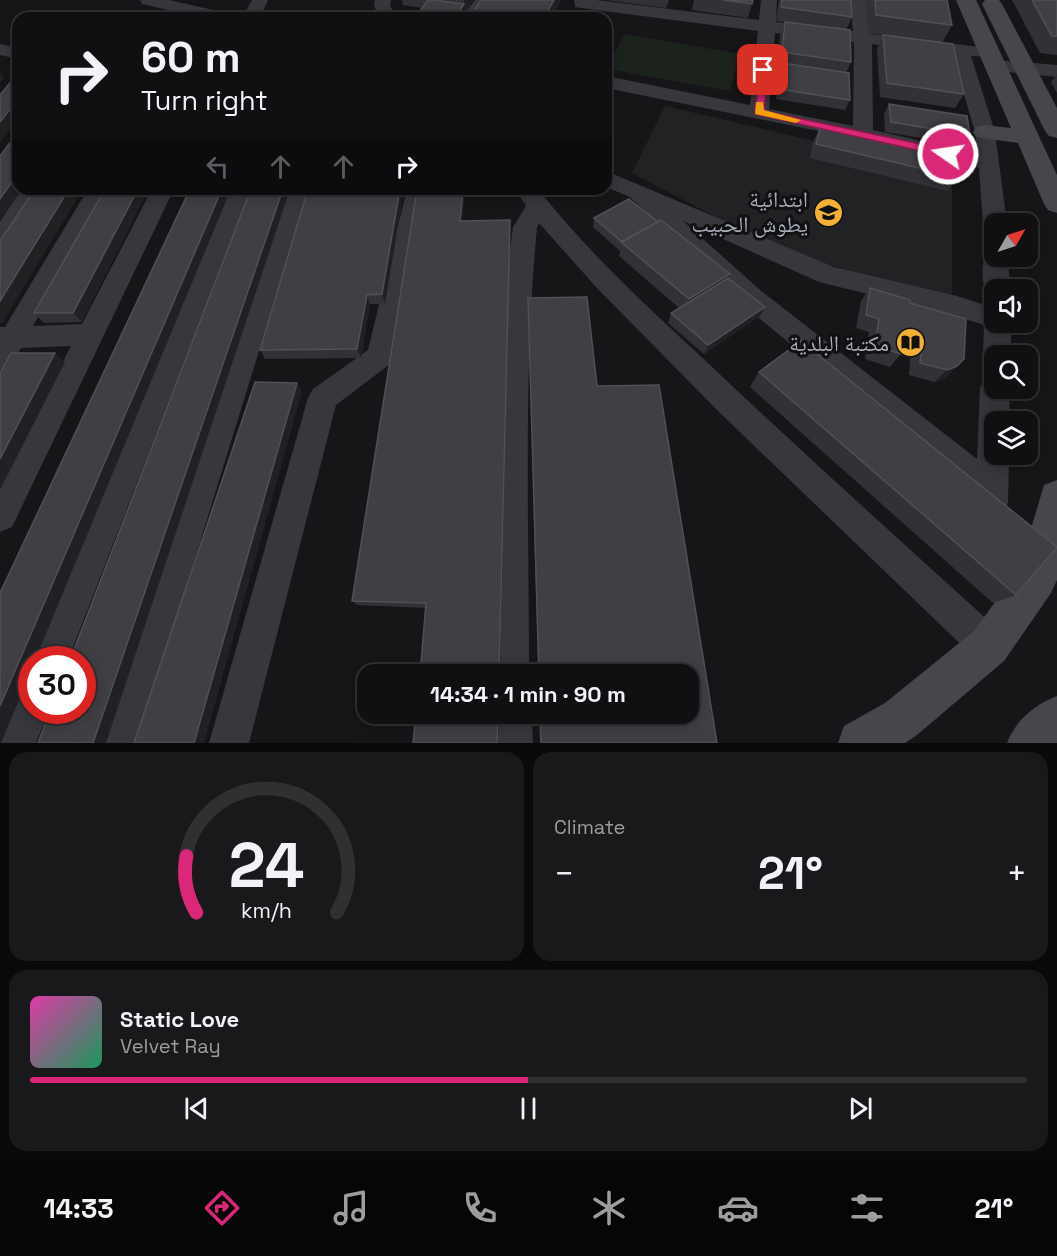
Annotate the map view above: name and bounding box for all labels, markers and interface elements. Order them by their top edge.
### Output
text: 60 m [141,31,241,84]
icon: right [42,36,120,114]
pin [737,44,788,95]
icon: arrive [746,53,779,86]
text: Turn right [141,83,268,118]
position arrow [916,122,980,186]
icon: left [201,150,234,183]
icon: ahead [264,150,297,183]
icon: ahead [327,150,360,183]
icon: right [390,150,423,183]
place label: ابتدائية يطوش الحبيب [692,185,808,238]
school or university icon: ابتدائية يطوش الحبيب [813,196,845,228]
north arrow [984,213,1038,267]
map controls [984,213,1038,465]
button: sound [984,279,1038,333]
library icon: مكتبة البلدية [894,327,926,359]
place label: مكتبة البلدية [789,329,889,357]
button: search [984,345,1038,399]
button: layers [984,411,1038,465]
speed limit sign: 30 [18,646,96,724]
text: 14:34 · 1 min · 90 m [430,680,626,708]
text: Climate [554,814,625,840]
text: 24 [229,826,304,905]
text: 21° [758,845,823,902]
text: − [554,853,574,895]
text: + [1007,853,1027,895]
text: km/h [241,898,292,925]
text: Static Love [120,1005,239,1033]
text: Velvet Ray [120,1033,221,1059]
icon: previous [180,1092,213,1125]
icon: pause [512,1092,545,1125]
icon: next [844,1092,877,1125]
icon: directions [201,1187,243,1229]
icon: music [330,1187,372,1229]
icon: phone [459,1187,501,1229]
icon: climate [588,1187,630,1229]
icon: car [717,1187,759,1229]
icon: filters [846,1187,888,1229]
text: 14:33 [43,1191,114,1226]
text: 21° [975,1191,1013,1226]

